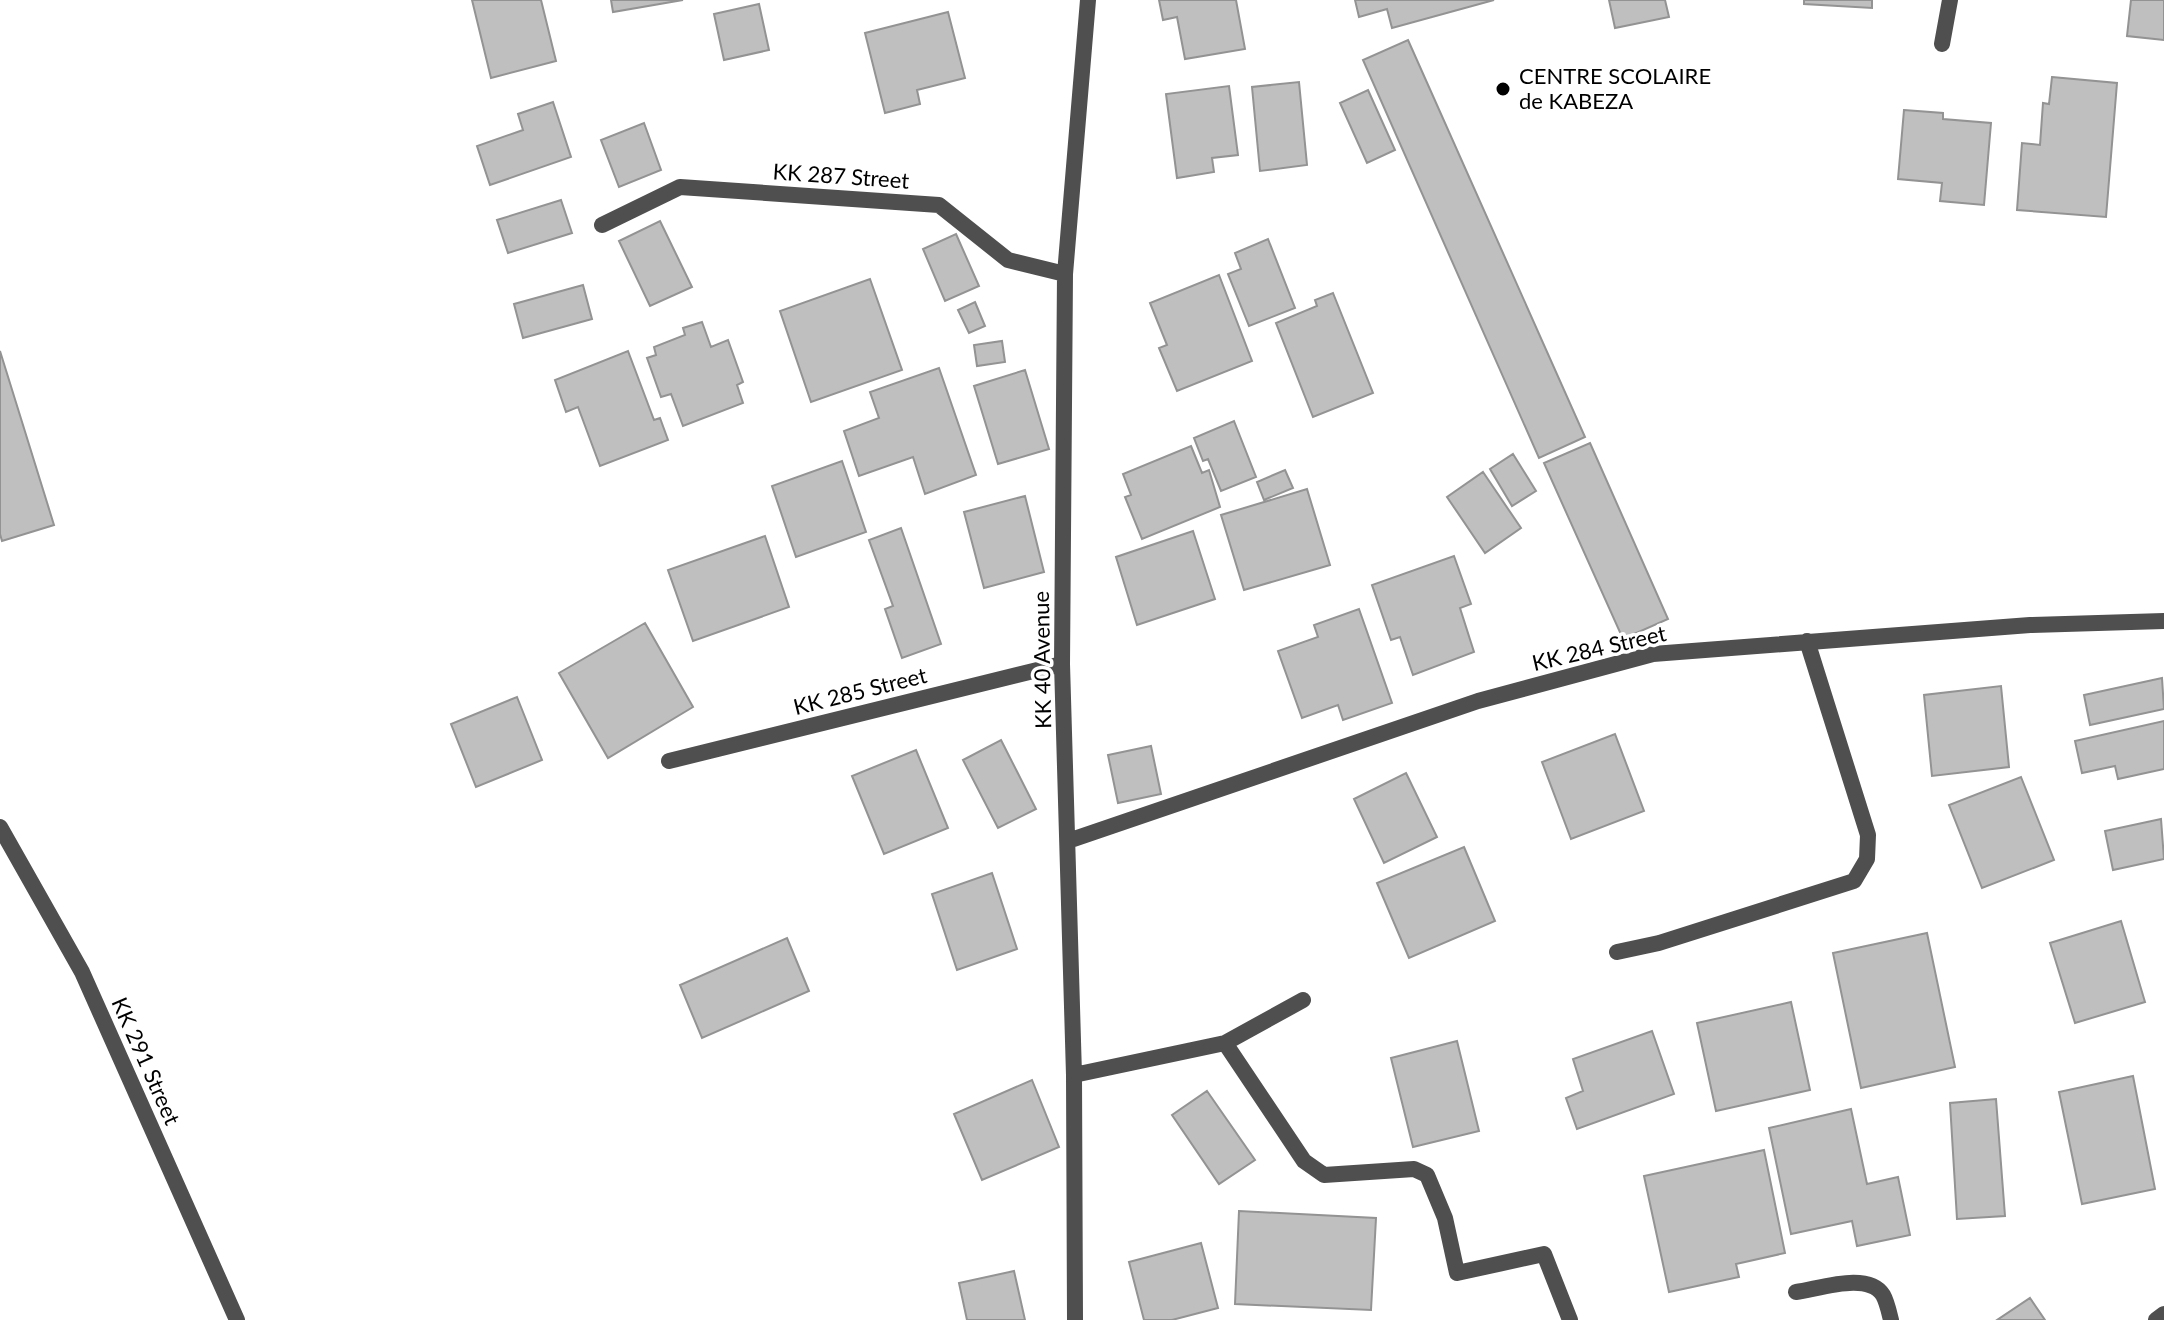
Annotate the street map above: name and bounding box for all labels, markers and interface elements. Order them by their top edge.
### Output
place label: CENTRE SCOLAIRE de KABEZA [1519,62,1711,114]
marker: CENTRE SCOLAIRE de KABEZA [1494,80,1512,98]
street label: KK 287 Street [772,157,910,194]
street label: KK 40 Avenue [1027,591,1056,729]
street label: KK 284 Street [1529,619,1669,676]
street label: KK 285 Street [790,661,930,720]
street label: KK 291 Street [106,993,187,1129]

